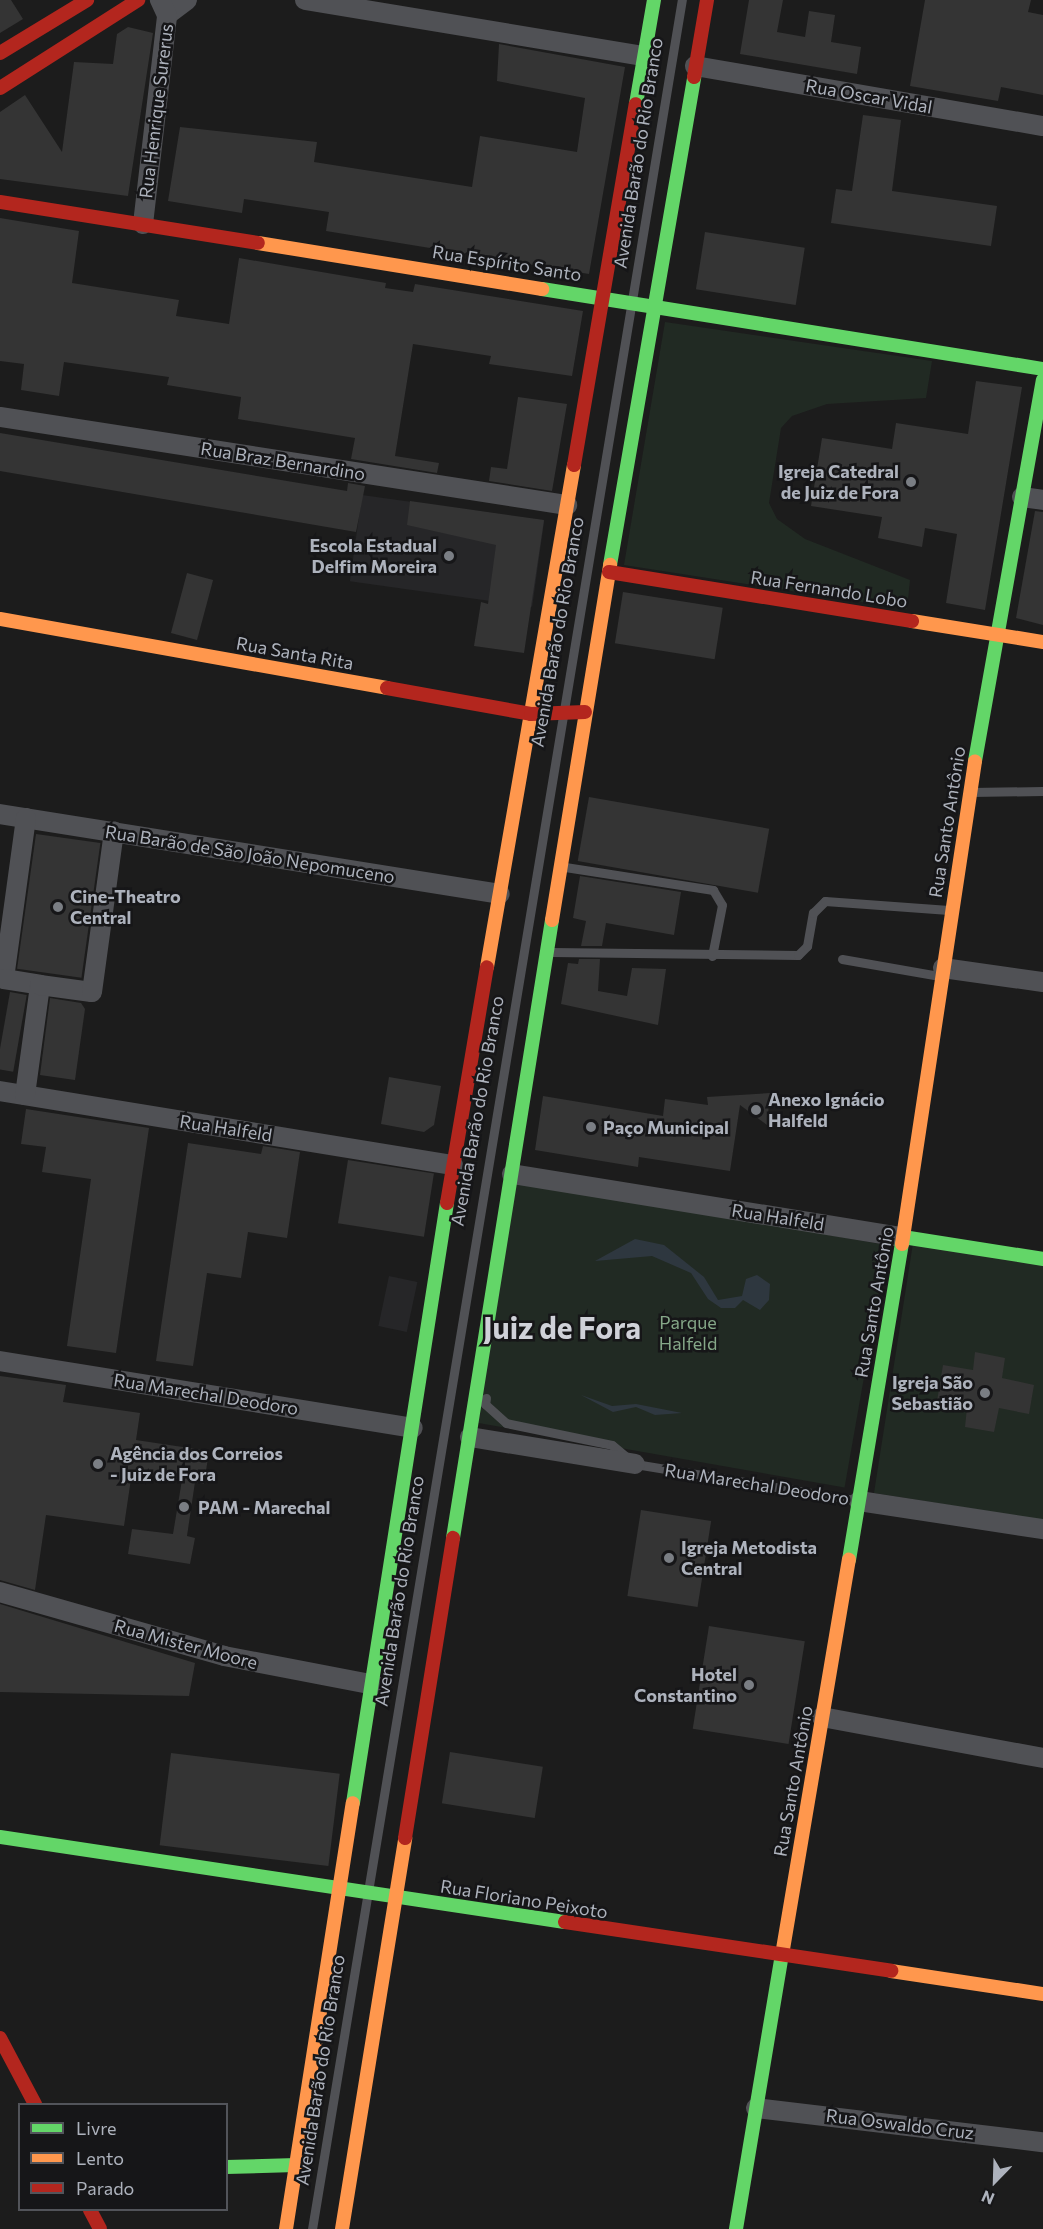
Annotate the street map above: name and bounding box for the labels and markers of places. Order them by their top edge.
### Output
place label: Igreja Catedral de Juiz de Fora [778,461,899,504]
marker: Igreja Catedral de Juiz de Fora [904,475,918,489]
place label: Escola Estadual Delfim Moreira [309,535,437,578]
marker: Escola Estadual Delfim Moreira [442,549,456,563]
place label: Cine-Theatro Central [70,886,181,928]
marker: Cine-Theatro Central [51,900,65,914]
place label: Anexo Ignácio Halfeld [768,1089,885,1132]
marker: Anexo Ignácio Halfeld [749,1103,763,1117]
place label: Paço Municipal [603,1116,729,1138]
marker: Paço Municipal [584,1120,598,1134]
place label: Igreja São Sebastião [892,1372,973,1414]
marker: Igreja São Sebastião [978,1386,992,1400]
place label: Agência dos Correios - Juiz de Fora [110,1443,283,1486]
marker: Agência dos Correios - Juiz de Fora [91,1457,105,1471]
place label: PAM - Marechal [198,1496,330,1518]
marker: PAM - Marechal [175,1498,193,1516]
place label: Igreja Metodista Central [681,1537,817,1580]
marker: Igreja Metodista Central [662,1551,676,1565]
place label: Hotel Constantino [634,1664,737,1706]
marker: Hotel Constantino [742,1678,756,1692]

